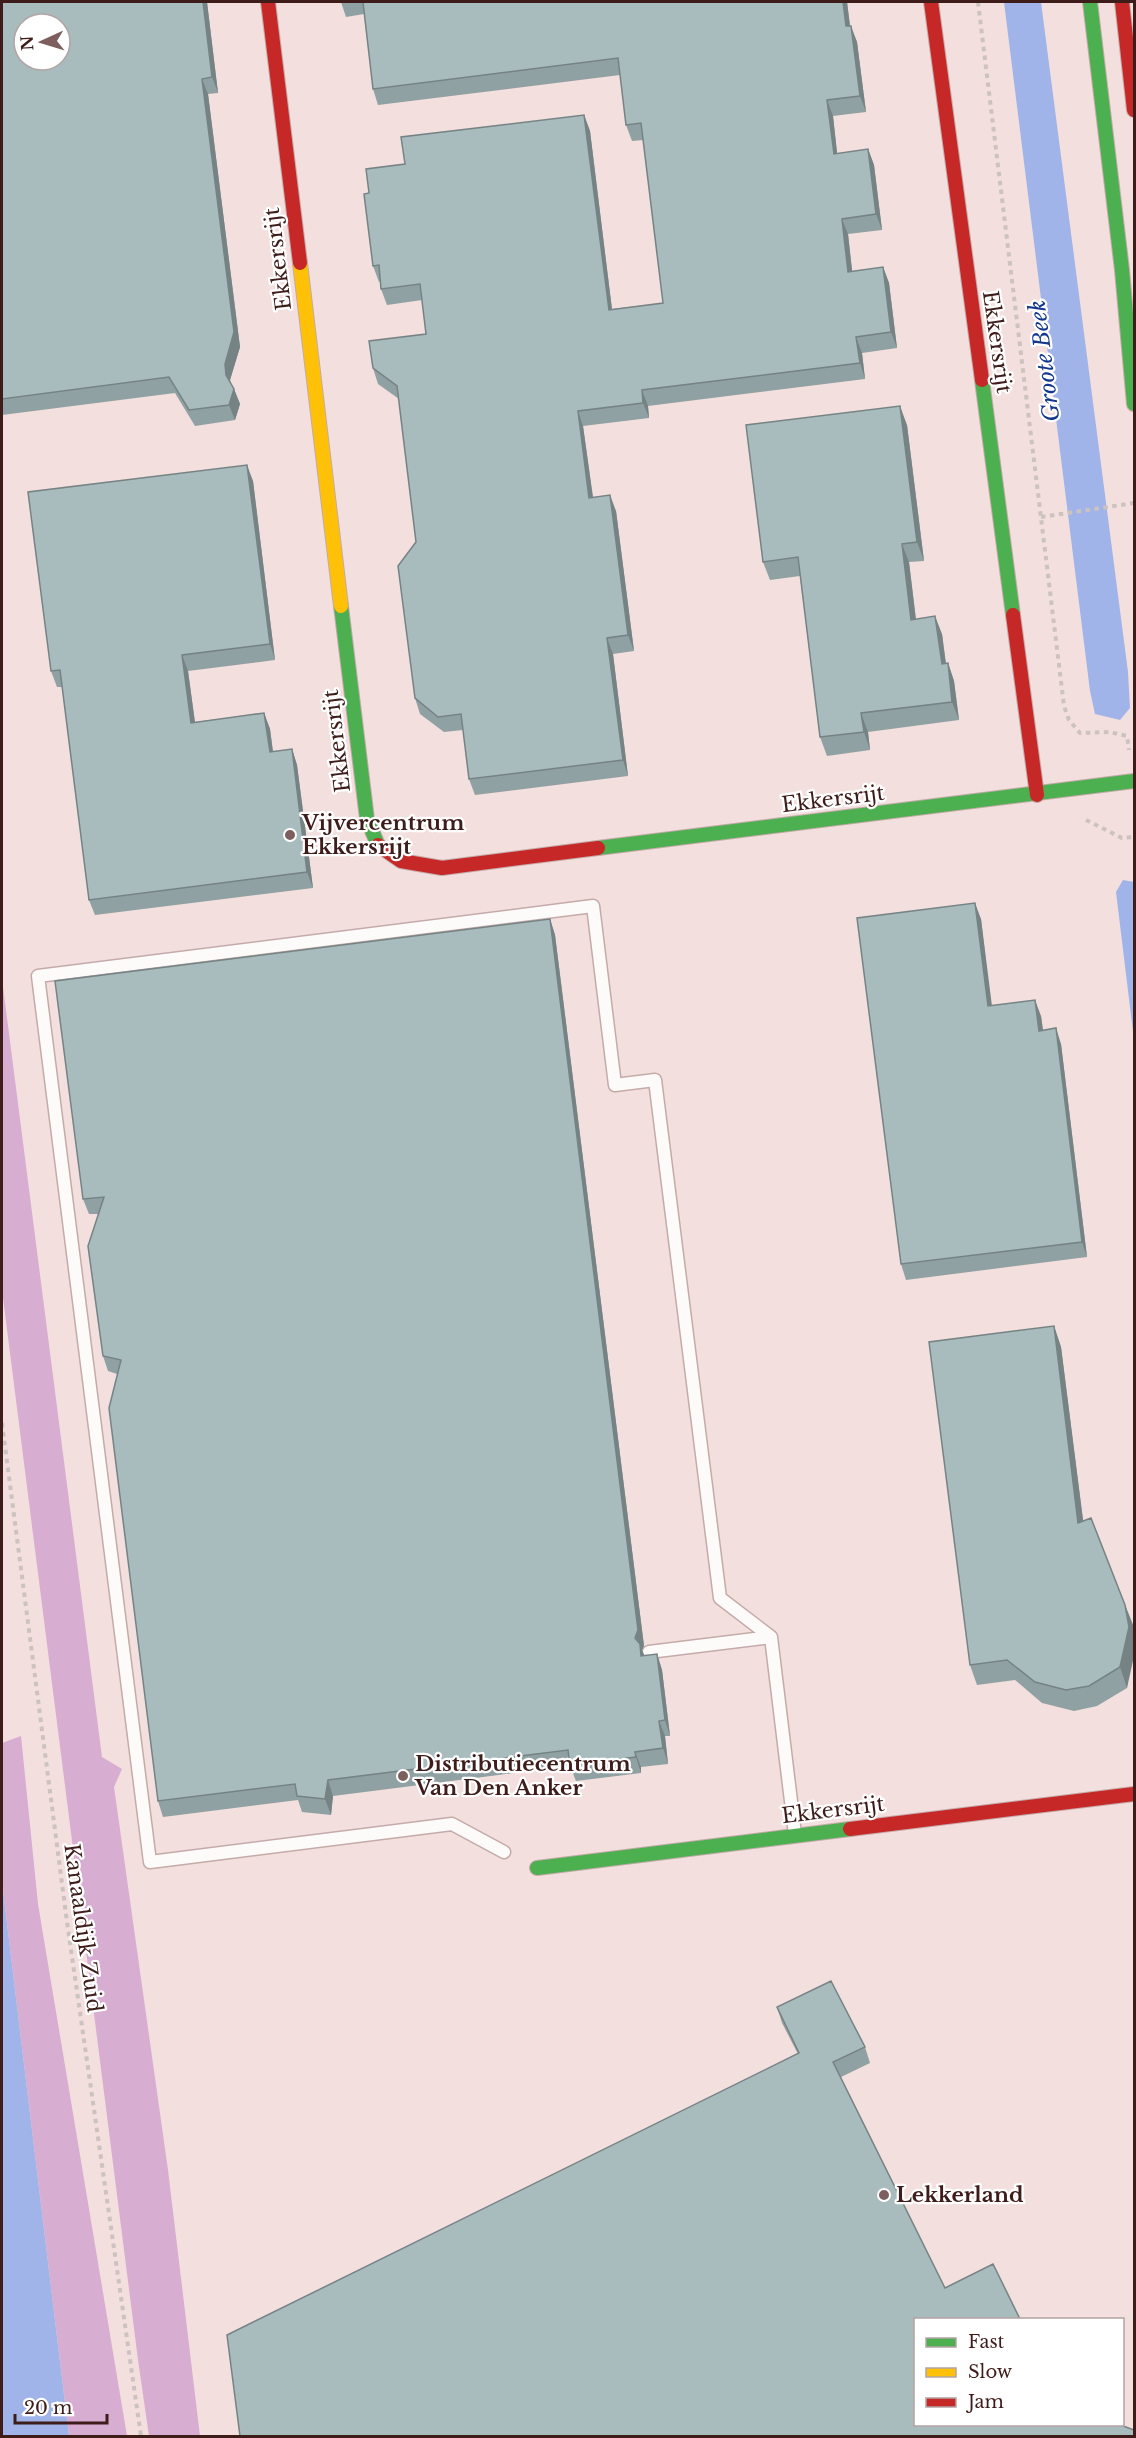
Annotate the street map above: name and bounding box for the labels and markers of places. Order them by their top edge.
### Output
place label: Vijvercentrum Ekkersrijt [301,810,464,860]
marker: Vijvercentrum Ekkersrijt [283,828,297,842]
place label: Distributiecentrum Van Den Anker [414,1751,631,1801]
marker: Distributiecentrum Van Den Anker [396,1769,410,1783]
place label: Lekkerland [896,2182,1024,2208]
marker: Lekkerland [877,2188,891,2202]

